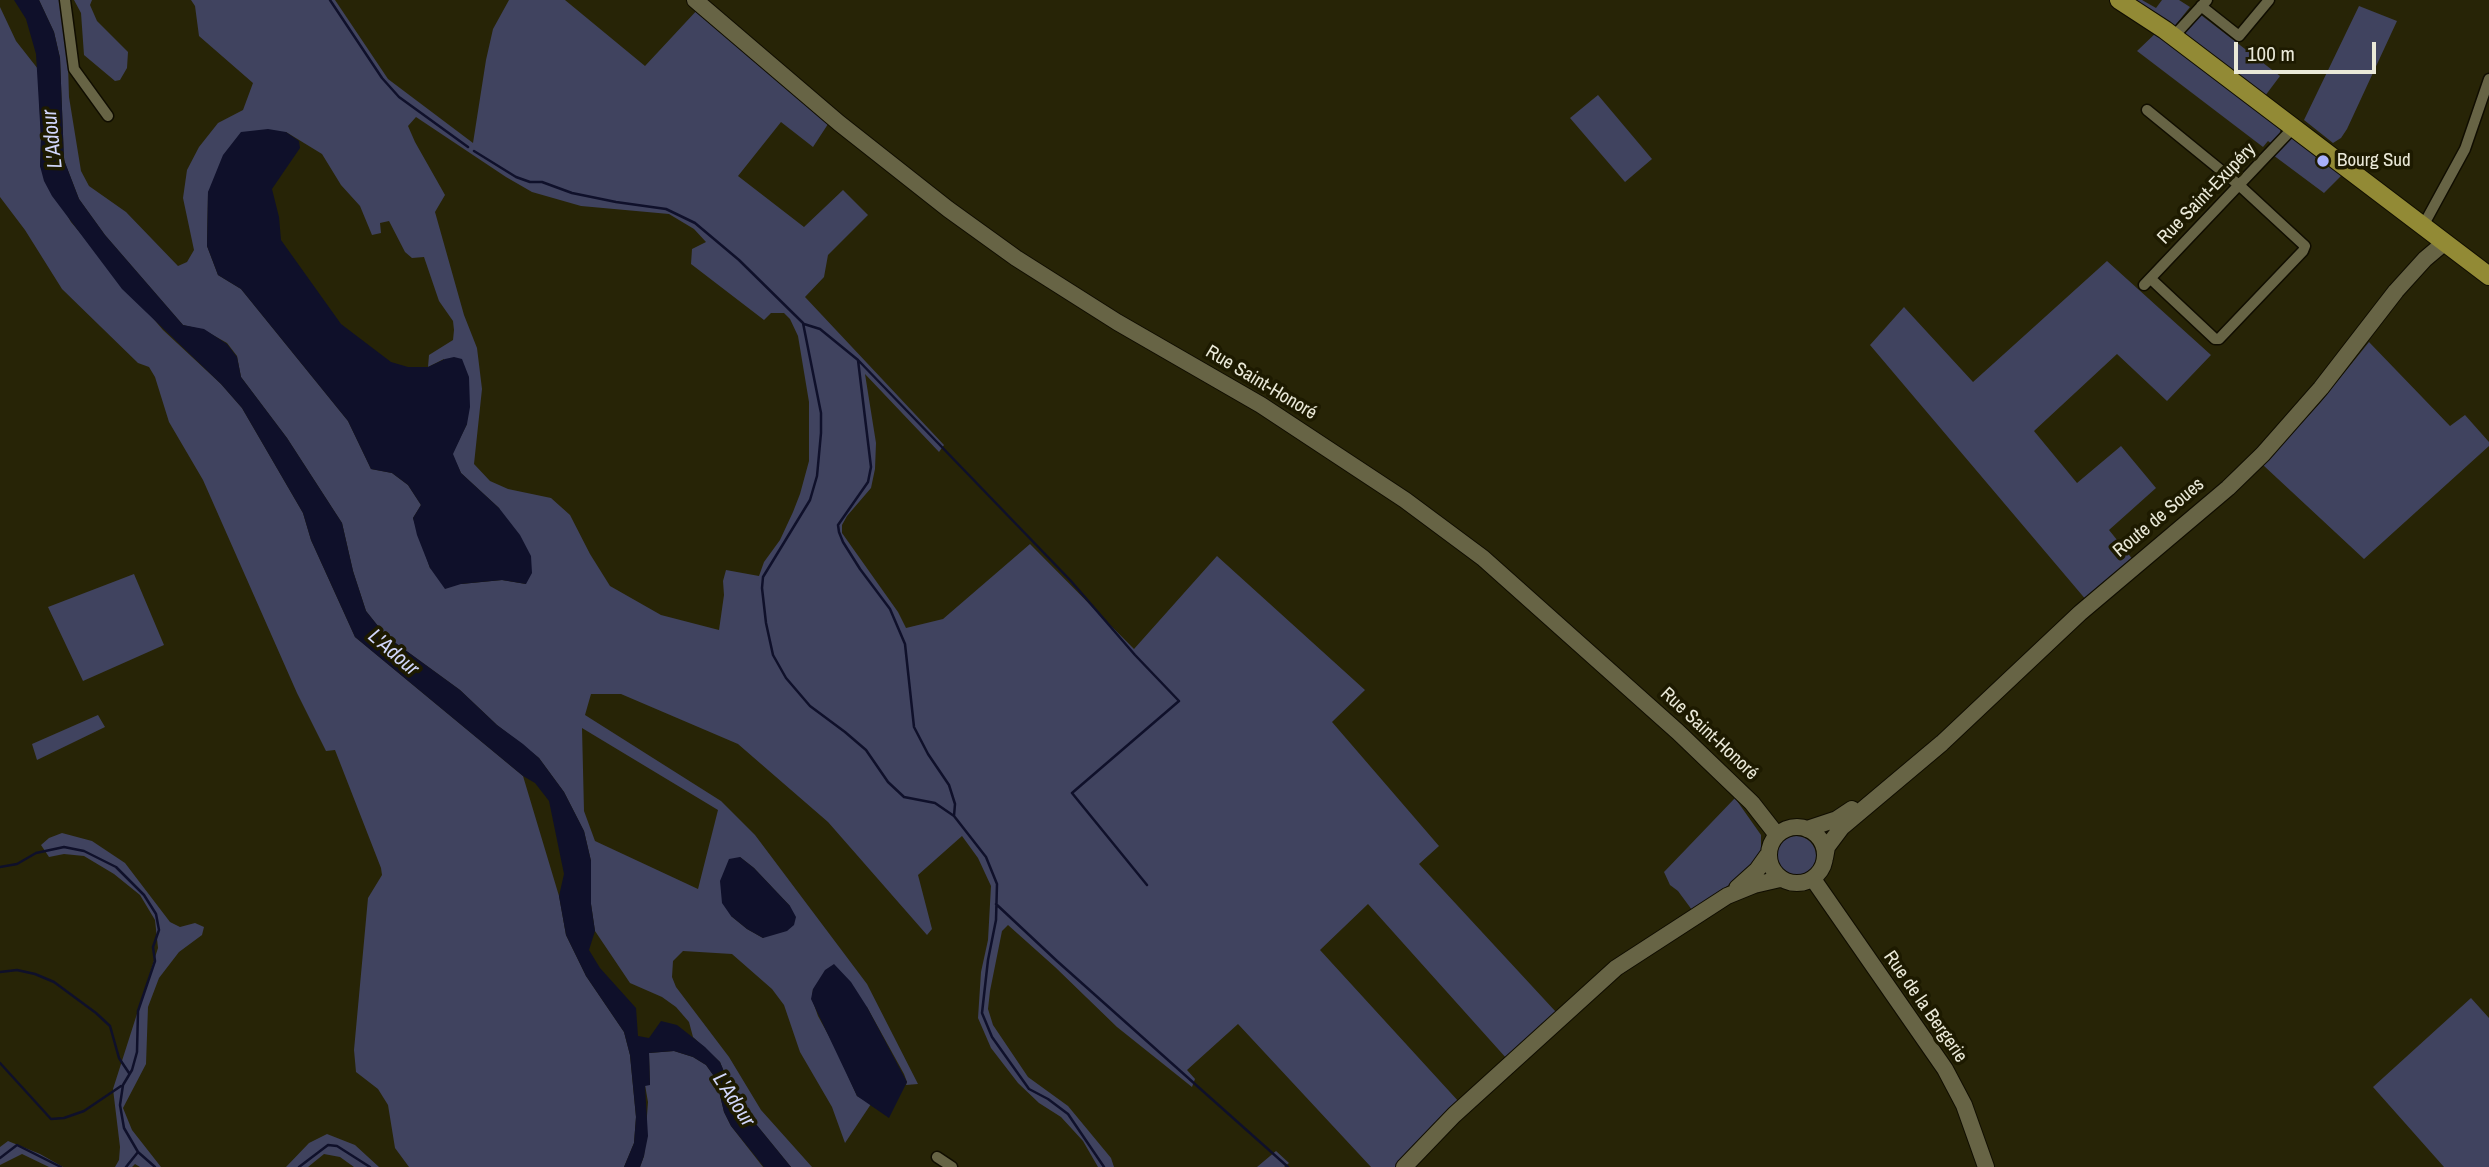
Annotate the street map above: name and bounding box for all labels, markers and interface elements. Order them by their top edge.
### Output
scale bar [2237,28,2379,72]
text: 100 m [2247,39,2295,68]
water label: L'Adour [37,108,69,170]
street label: Rue Saint-Exupéry [2153,139,2261,249]
place label: Bourg Sud [2337,150,2411,172]
marker: Bourg Sud [2315,153,2331,169]
street label: Rue Saint-Honoré [1201,341,1321,425]
street label: Route de Soues [2109,473,2209,563]
water label: L'Adour [363,624,423,682]
street label: Rue Saint-Honoré [1655,683,1763,785]
street label: Rue de la Bergerie [1878,947,1972,1067]
water label: L'Adour [706,1068,760,1132]

